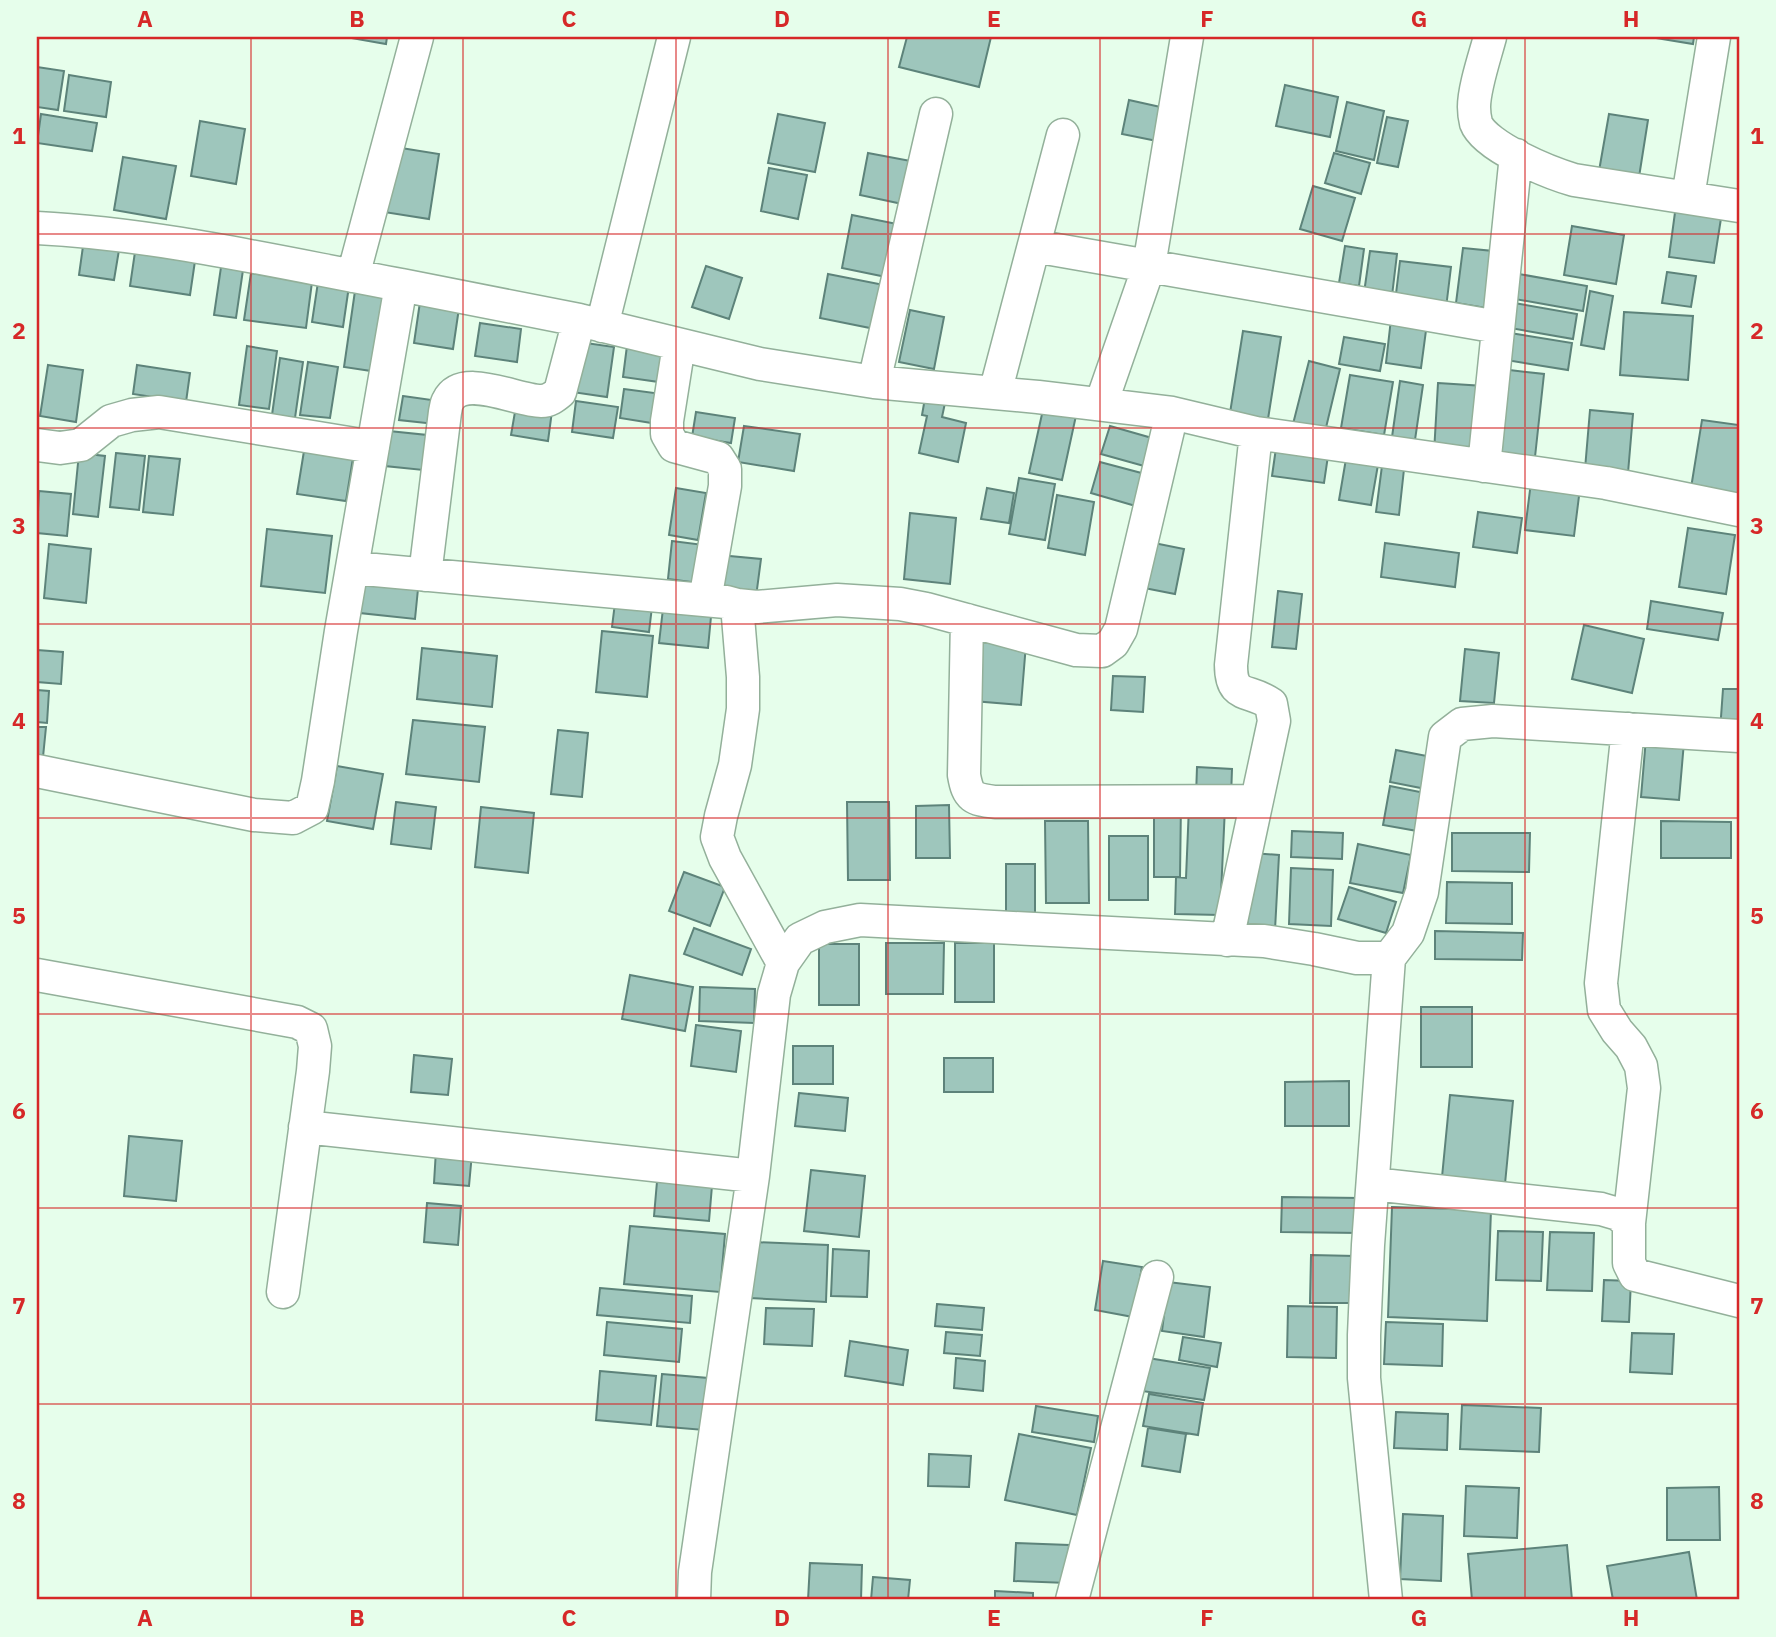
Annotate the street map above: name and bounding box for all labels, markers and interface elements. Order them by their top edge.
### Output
text: A [137,3,153,33]
text: B [349,3,365,33]
text: C [562,3,577,33]
text: D [774,3,790,33]
text: E [987,3,1001,33]
text: F [1200,3,1214,33]
text: G [1411,3,1427,33]
text: H [1623,3,1639,33]
text: 1 [12,120,26,150]
text: 1 [1750,120,1764,150]
text: 2 [12,315,26,345]
text: 2 [1750,315,1764,345]
text: 3 [12,510,26,540]
text: 3 [1750,510,1764,540]
text: 4 [12,705,26,735]
text: 4 [1750,705,1764,735]
text: 5 [12,900,26,930]
text: 5 [1750,900,1764,930]
text: 6 [12,1095,26,1125]
text: 6 [1750,1095,1764,1125]
text: 7 [12,1290,26,1320]
text: 7 [1750,1290,1764,1320]
text: 8 [12,1485,26,1515]
text: 8 [1750,1485,1764,1515]
text: A [137,1602,153,1632]
text: B [349,1602,365,1632]
text: C [562,1602,577,1632]
text: D [774,1602,790,1632]
text: E [987,1602,1001,1632]
text: F [1200,1602,1214,1632]
text: G [1411,1602,1427,1632]
text: H [1623,1602,1639,1632]

